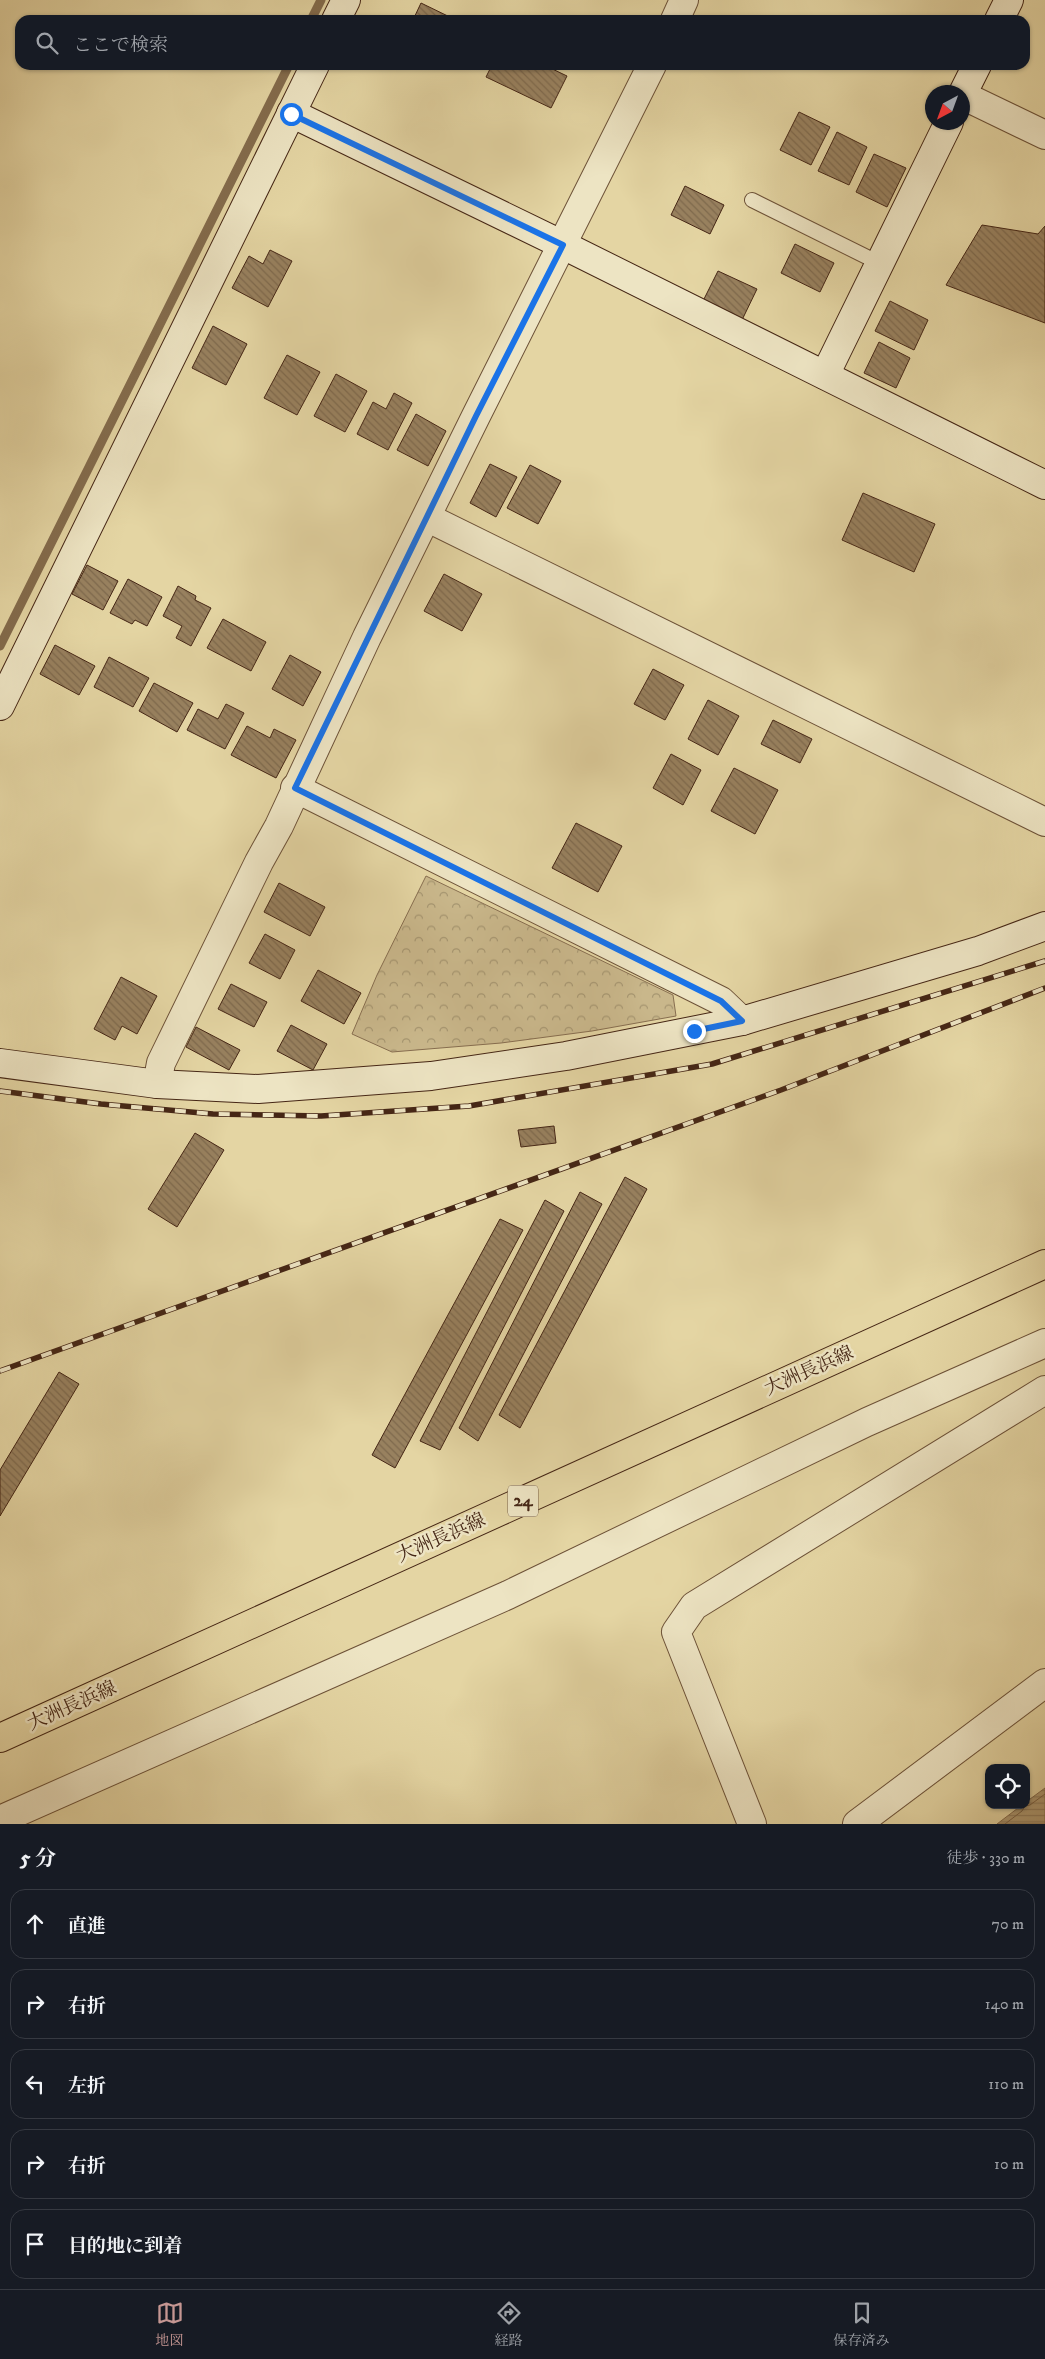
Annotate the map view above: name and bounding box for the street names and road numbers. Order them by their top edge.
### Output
street label: 大洲長浜線 [761,1341,857,1401]
road number: 24 [508,1485,538,1516]
street label: 大洲長浜線 [393,1508,489,1568]
street label: 大洲長浜線 [24,1676,120,1736]

